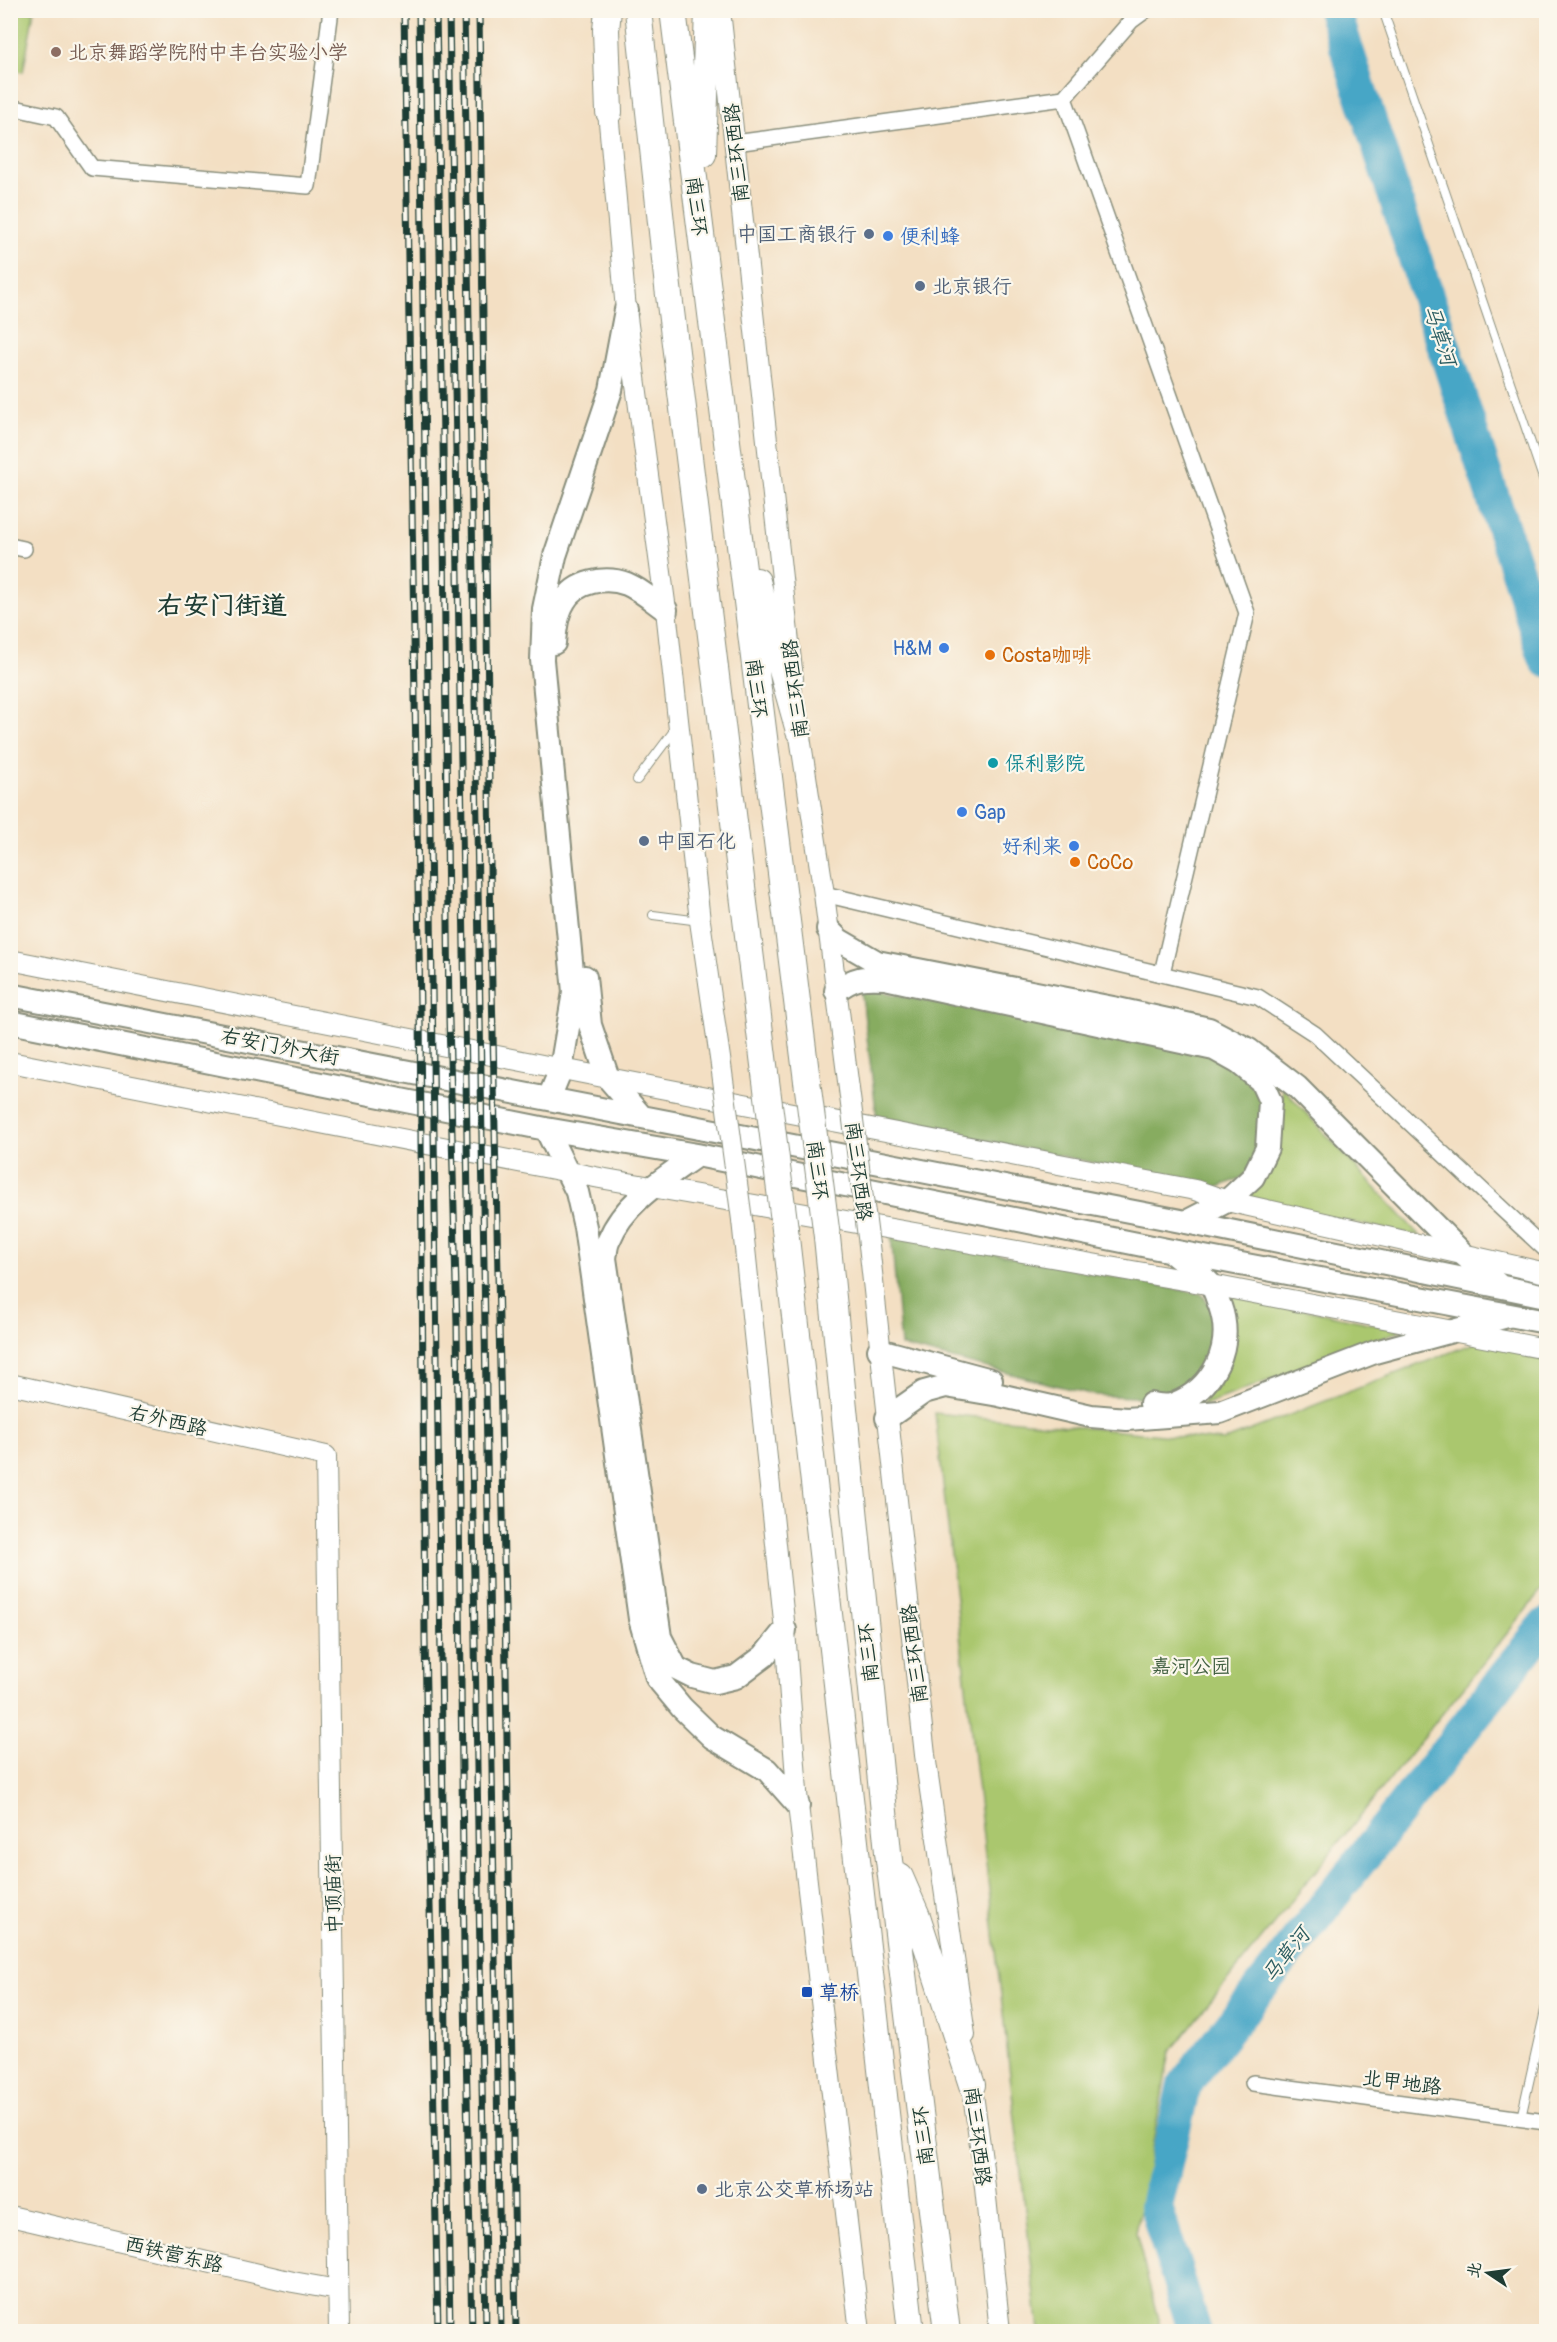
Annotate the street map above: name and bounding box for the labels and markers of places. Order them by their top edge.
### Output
place label: 北京舞蹈学院附中丰台实验小学 [68,40,348,65]
marker: 北京舞蹈学院附中丰台实验小学 [49,45,63,59]
place label: 中国工商银行 [737,222,857,247]
place label: 便利蜂 [900,224,960,249]
marker: 中国工商银行 [862,227,876,241]
marker: 便利蜂 [881,229,895,243]
place label: 北京银行 [932,274,1012,299]
marker: 北京银行 [913,279,927,293]
place label: H&M [892,636,932,661]
marker: H&M [937,641,951,655]
place label: Costa咖啡 [1002,643,1091,668]
marker: Costa咖啡 [983,648,997,662]
place label: 保利影院 [1005,751,1085,776]
marker: 保利影院 [986,756,1000,770]
place label: Gap [974,800,1006,825]
marker: Gap [955,805,969,819]
place label: 中国石化 [656,829,736,854]
marker: 中国石化 [637,834,651,848]
place label: 好利来 [1002,834,1062,859]
marker: 好利来 [1067,839,1081,853]
place label: CoCo [1087,850,1133,875]
marker: CoCo [1068,855,1082,869]
place label: 草桥 [819,1980,859,2005]
marker: 草桥 [800,1985,814,1999]
place label: 北京公交草桥场站 [714,2177,874,2202]
marker: 北京公交草桥场站 [695,2182,709,2196]

